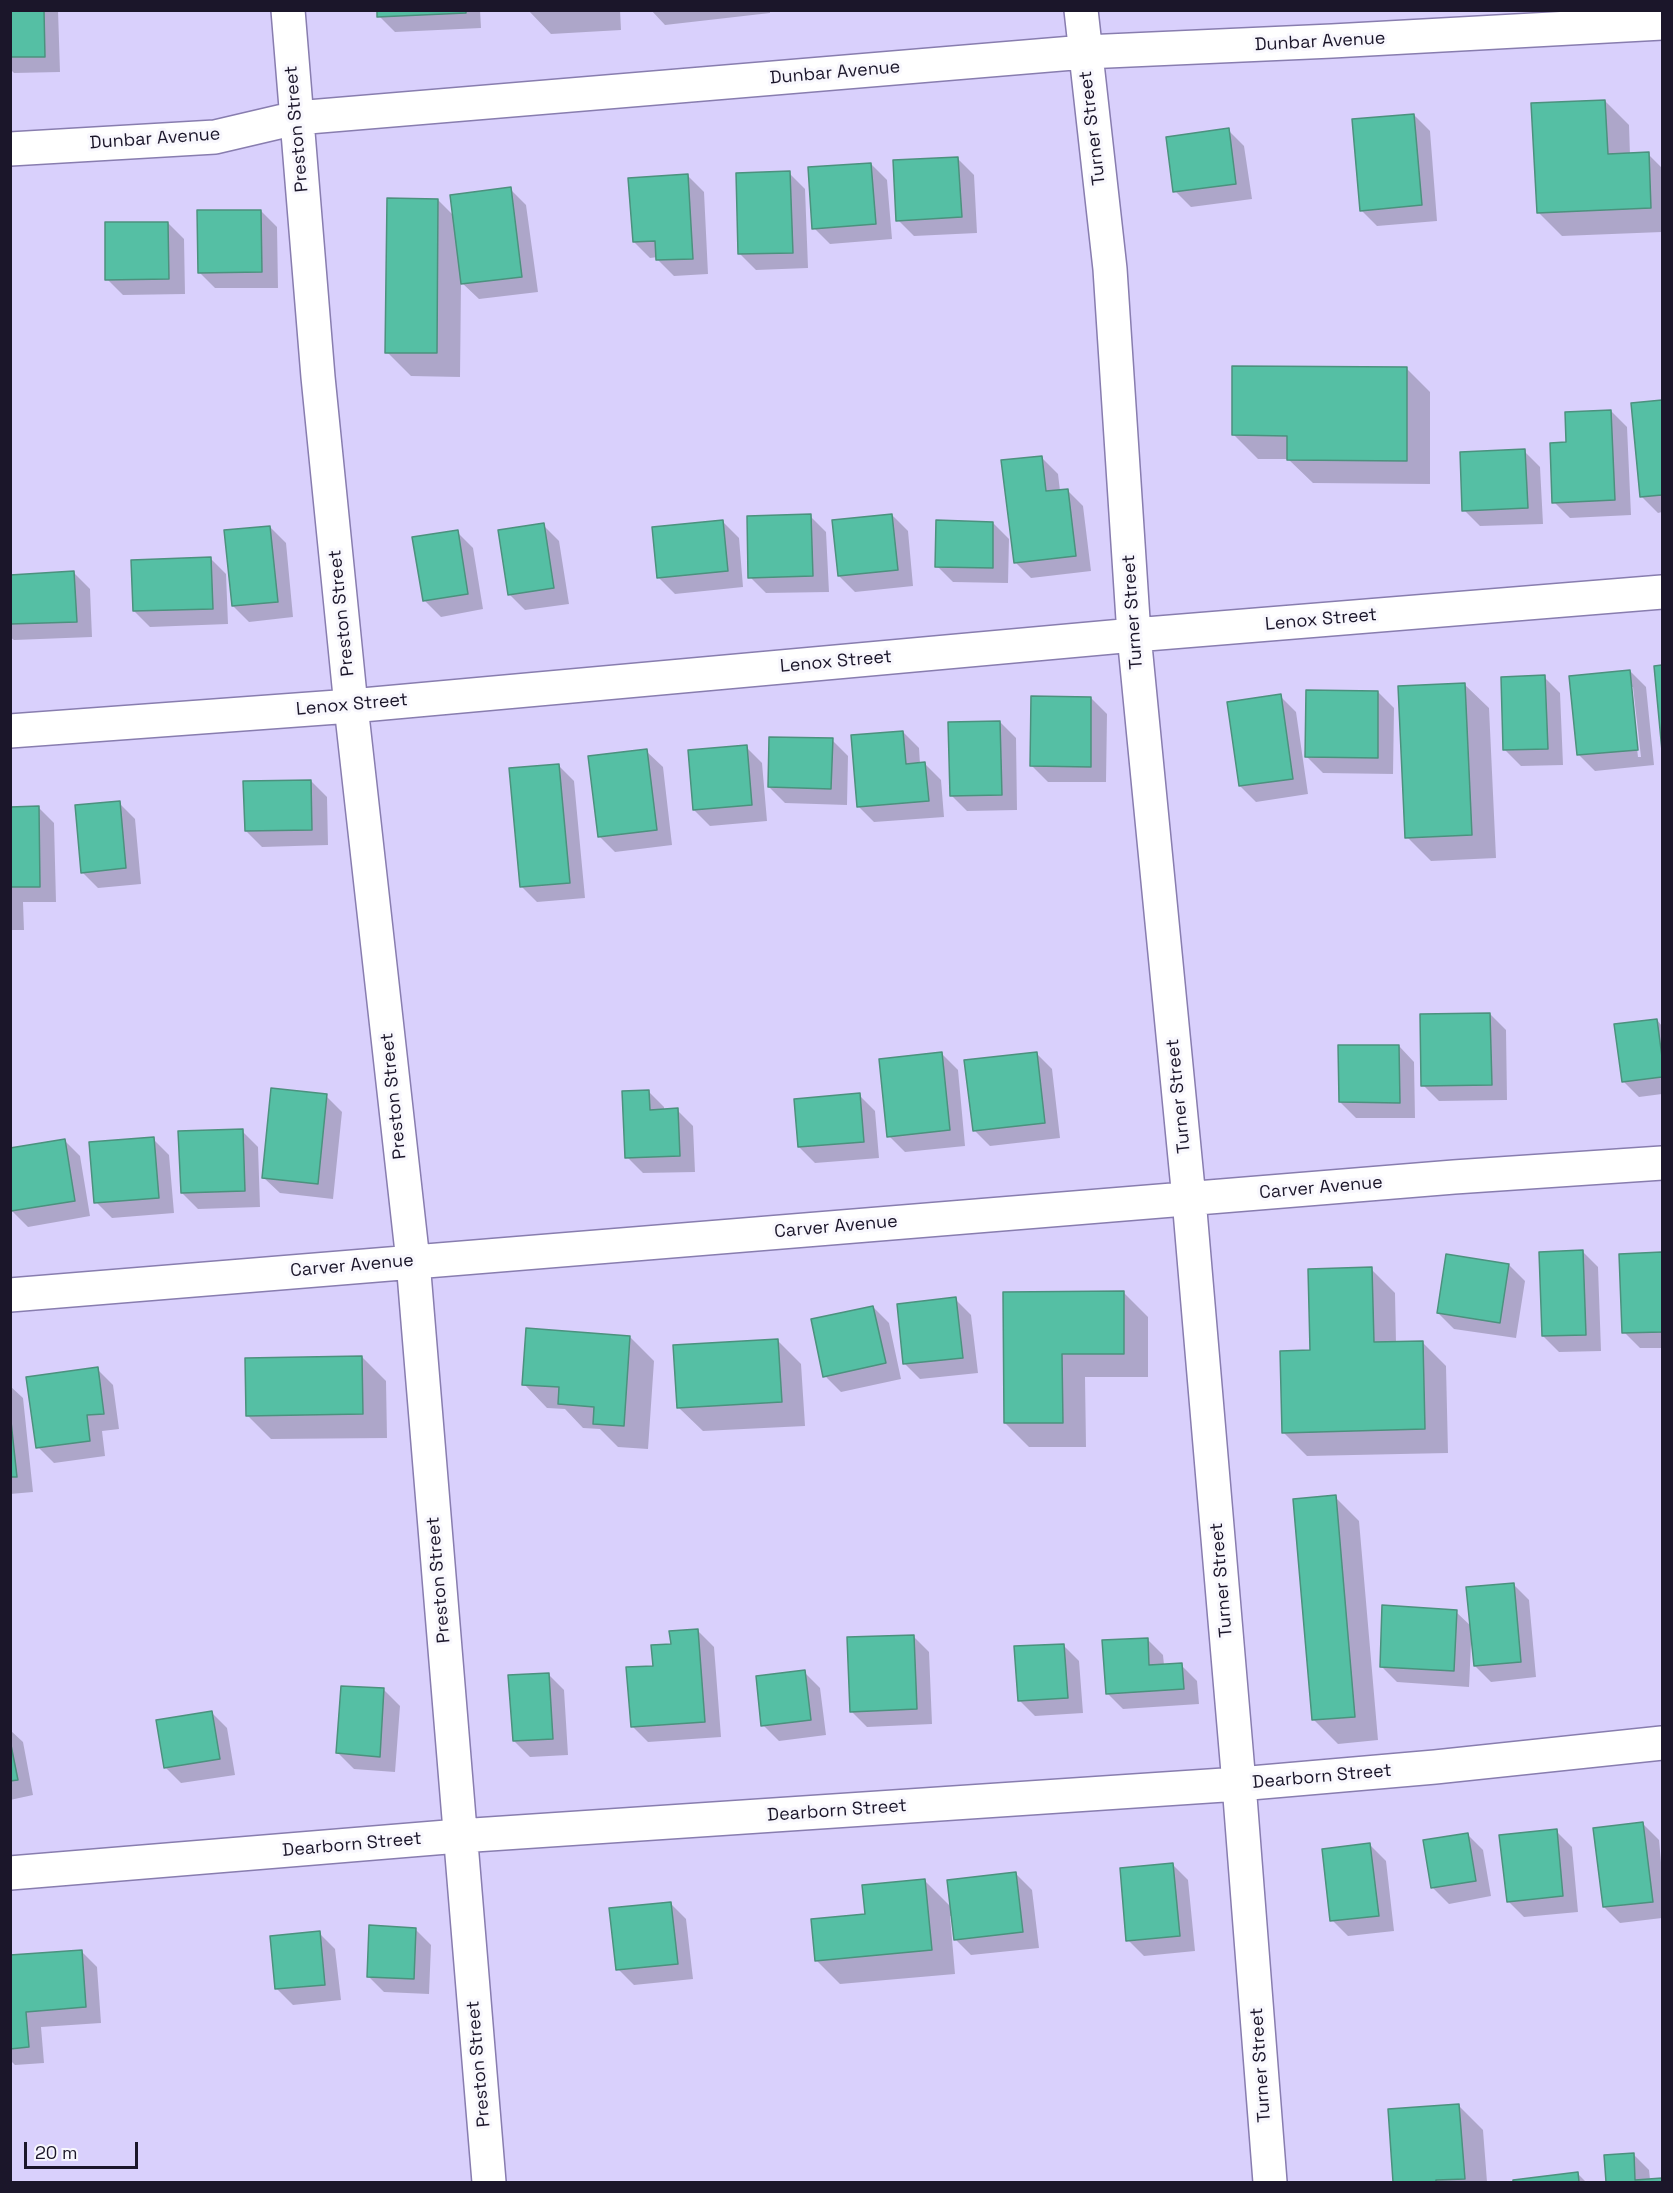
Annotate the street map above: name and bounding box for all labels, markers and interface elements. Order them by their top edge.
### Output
street label: Dunbar Avenue [1254,28,1386,56]
street label: Dunbar Avenue [769,57,901,89]
street label: Preston Street [281,65,313,193]
street label: Turner Street [1075,70,1111,186]
street label: Dunbar Avenue [89,124,221,154]
street label: Preston Street [325,549,359,677]
street label: Turner Street [1118,554,1148,670]
street label: Lenox Street [1264,604,1378,636]
street label: Lenox Street [779,646,893,678]
street label: Lenox Street [295,689,409,721]
street label: Preston Street [377,1032,411,1160]
street label: Turner Street [1162,1038,1196,1154]
street label: Carver Avenue [1258,1172,1384,1204]
street label: Carver Avenue [773,1211,899,1243]
street label: Carver Avenue [289,1250,415,1282]
street label: Preston Street [423,1516,455,1644]
street label: Turner Street [1206,1522,1238,1638]
street label: Dearborn Street [1251,1760,1393,1794]
street label: Dearborn Street [766,1795,908,1827]
street label: Dearborn Street [281,1828,423,1862]
street label: Preston Street [463,2000,495,2128]
street label: Turner Street [1246,2007,1276,2123]
scale bar [27,2130,141,2168]
text: 20 m [35,2141,78,2164]

